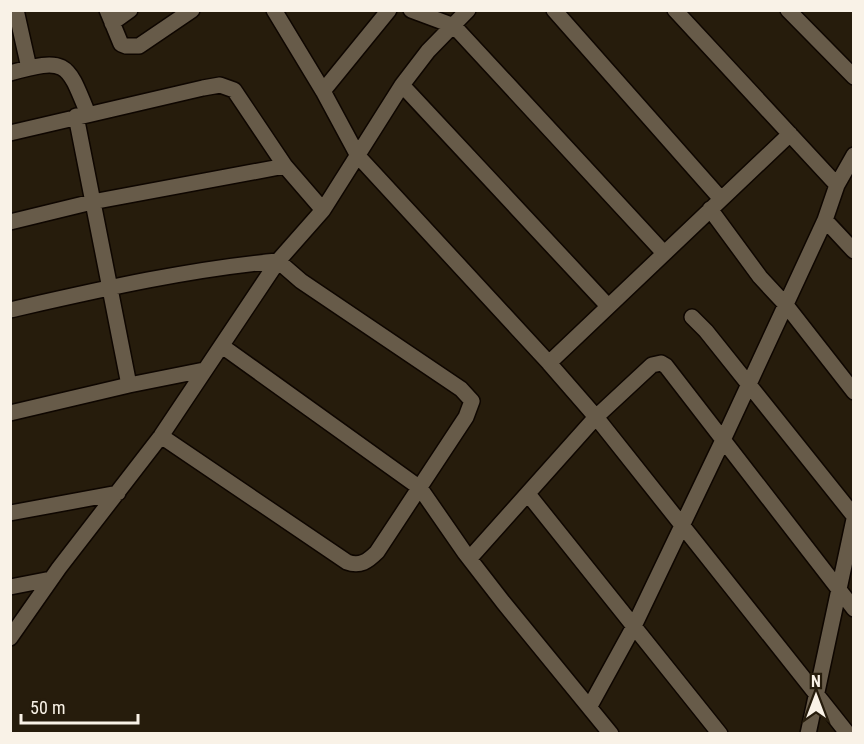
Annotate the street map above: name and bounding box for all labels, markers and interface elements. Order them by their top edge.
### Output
north arrow [786,666,846,726]
text: N [811,672,821,691]
scale bar [21,687,138,725]
text: 50 m [30,697,65,718]

